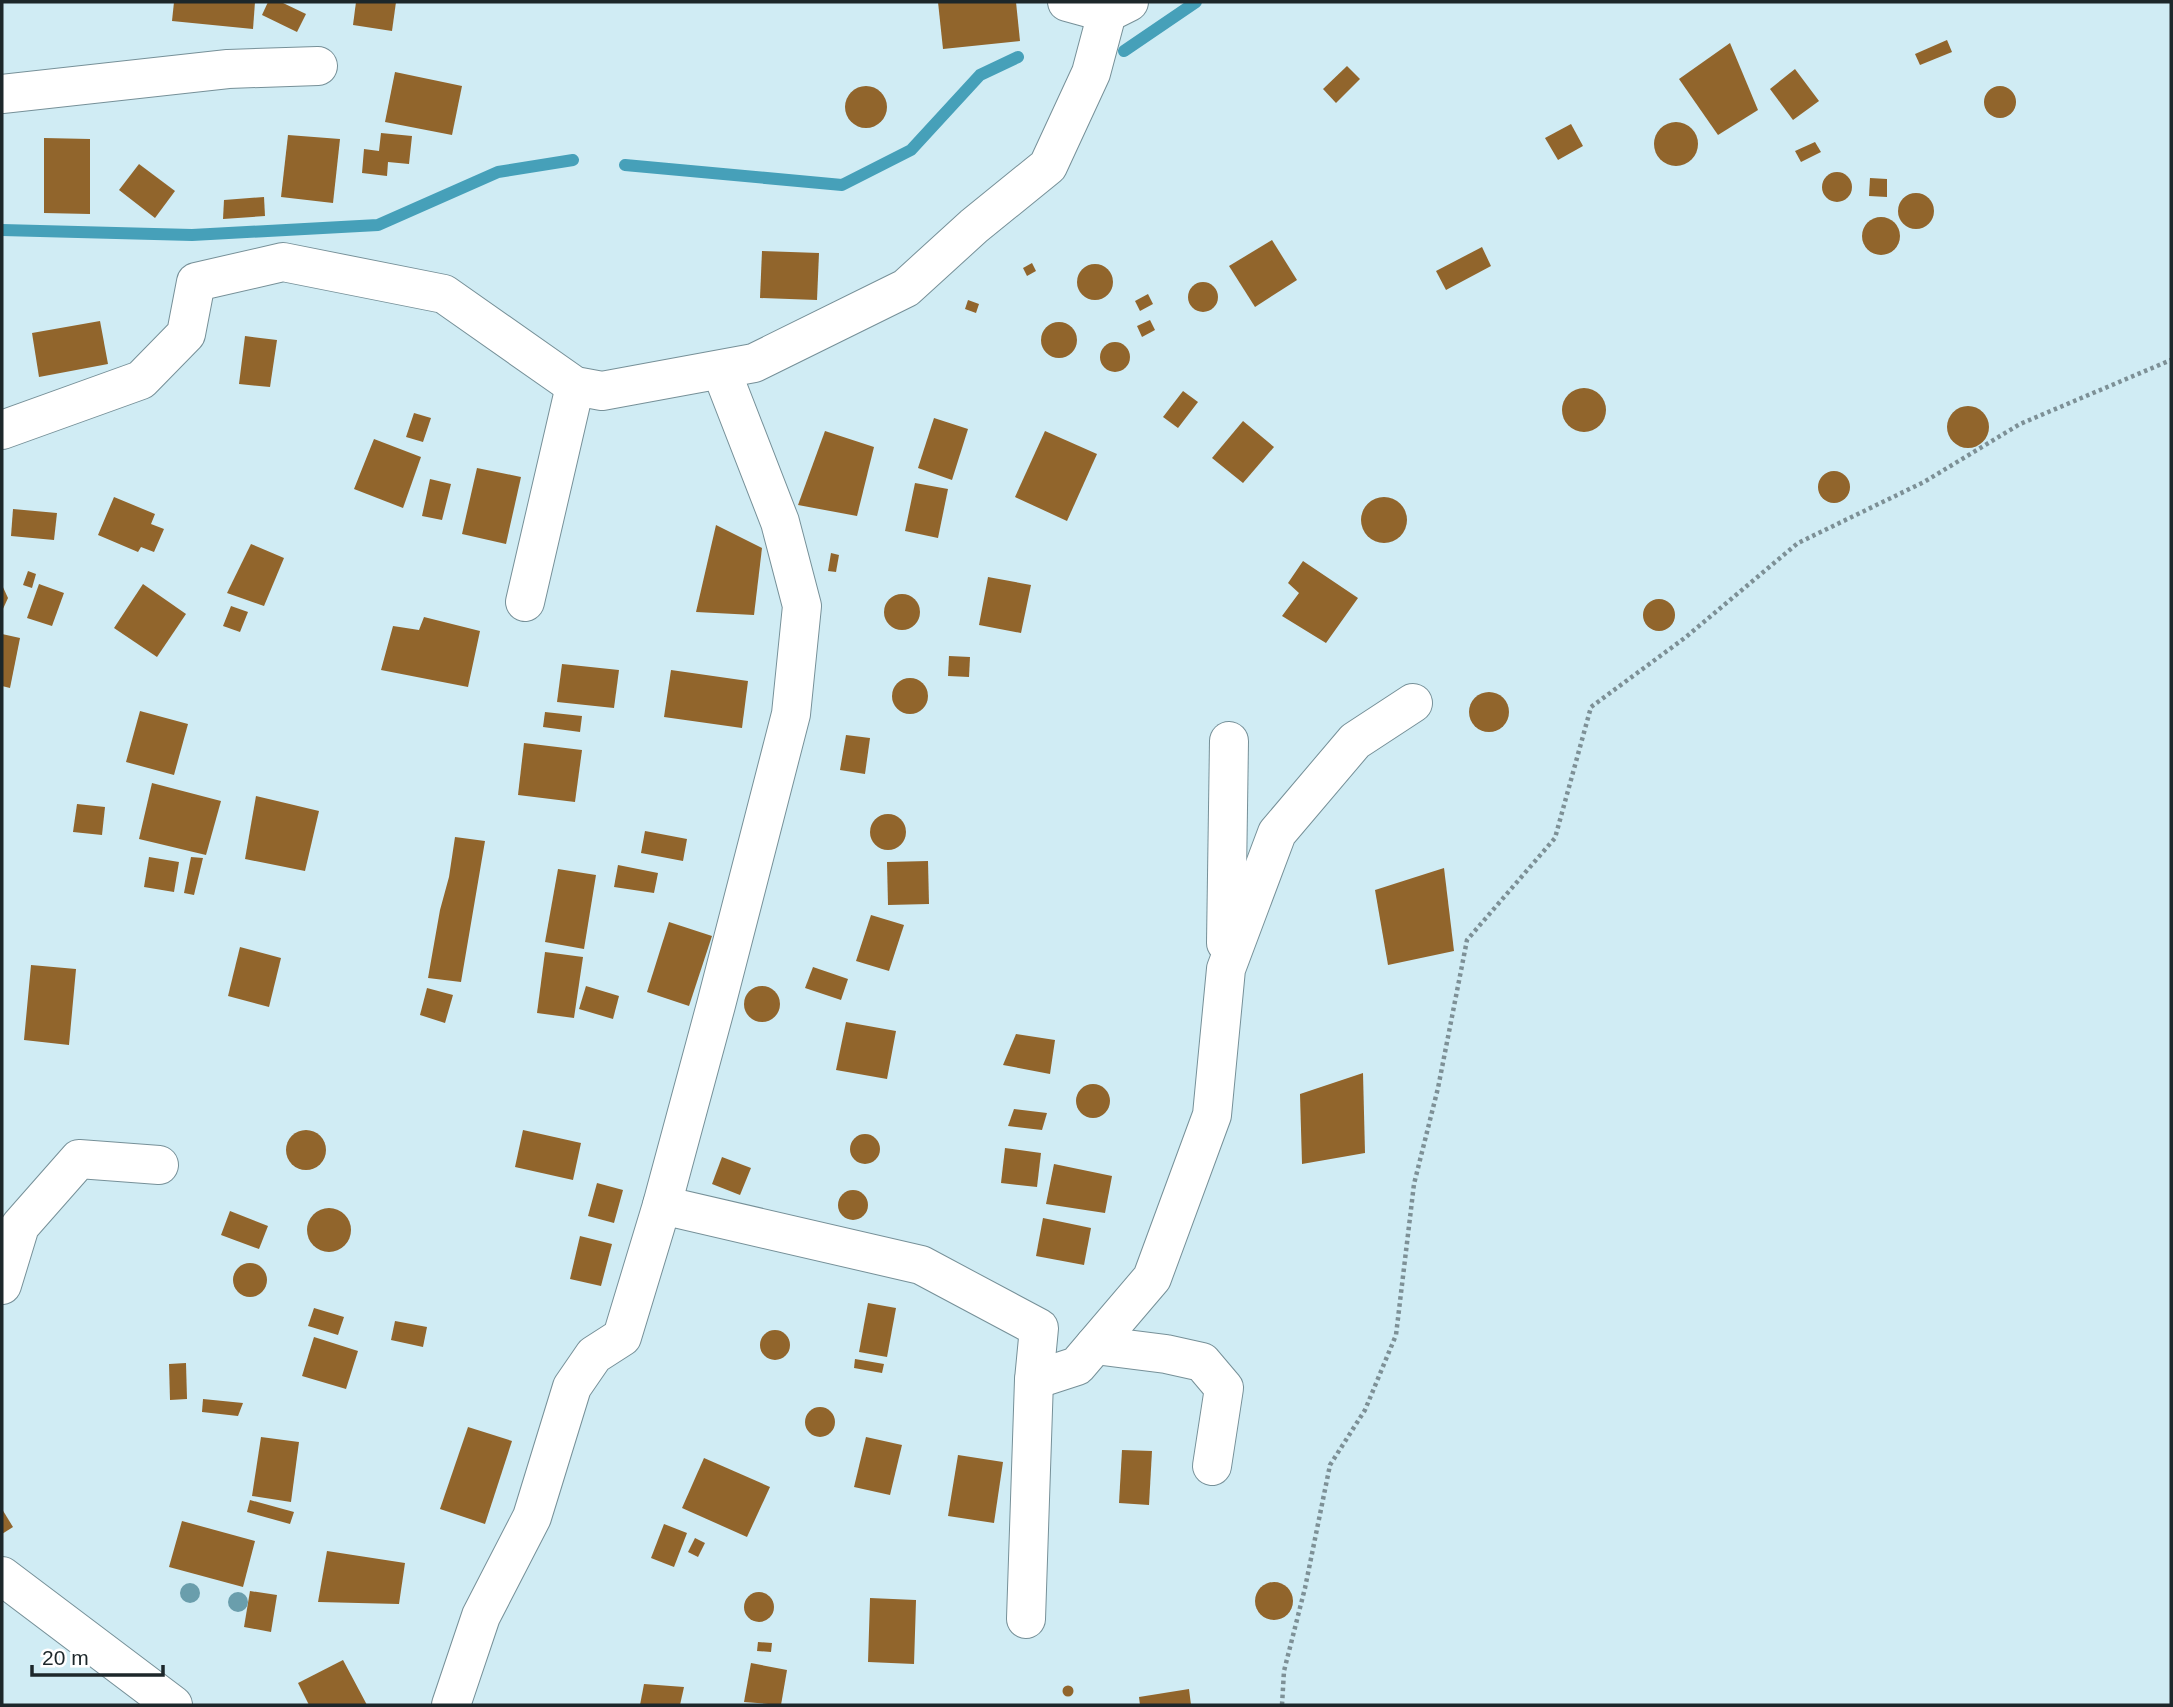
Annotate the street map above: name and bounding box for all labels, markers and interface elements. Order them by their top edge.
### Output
scale bar [32,1634,163,1678]
text: 20 m [42,1646,89,1669]

